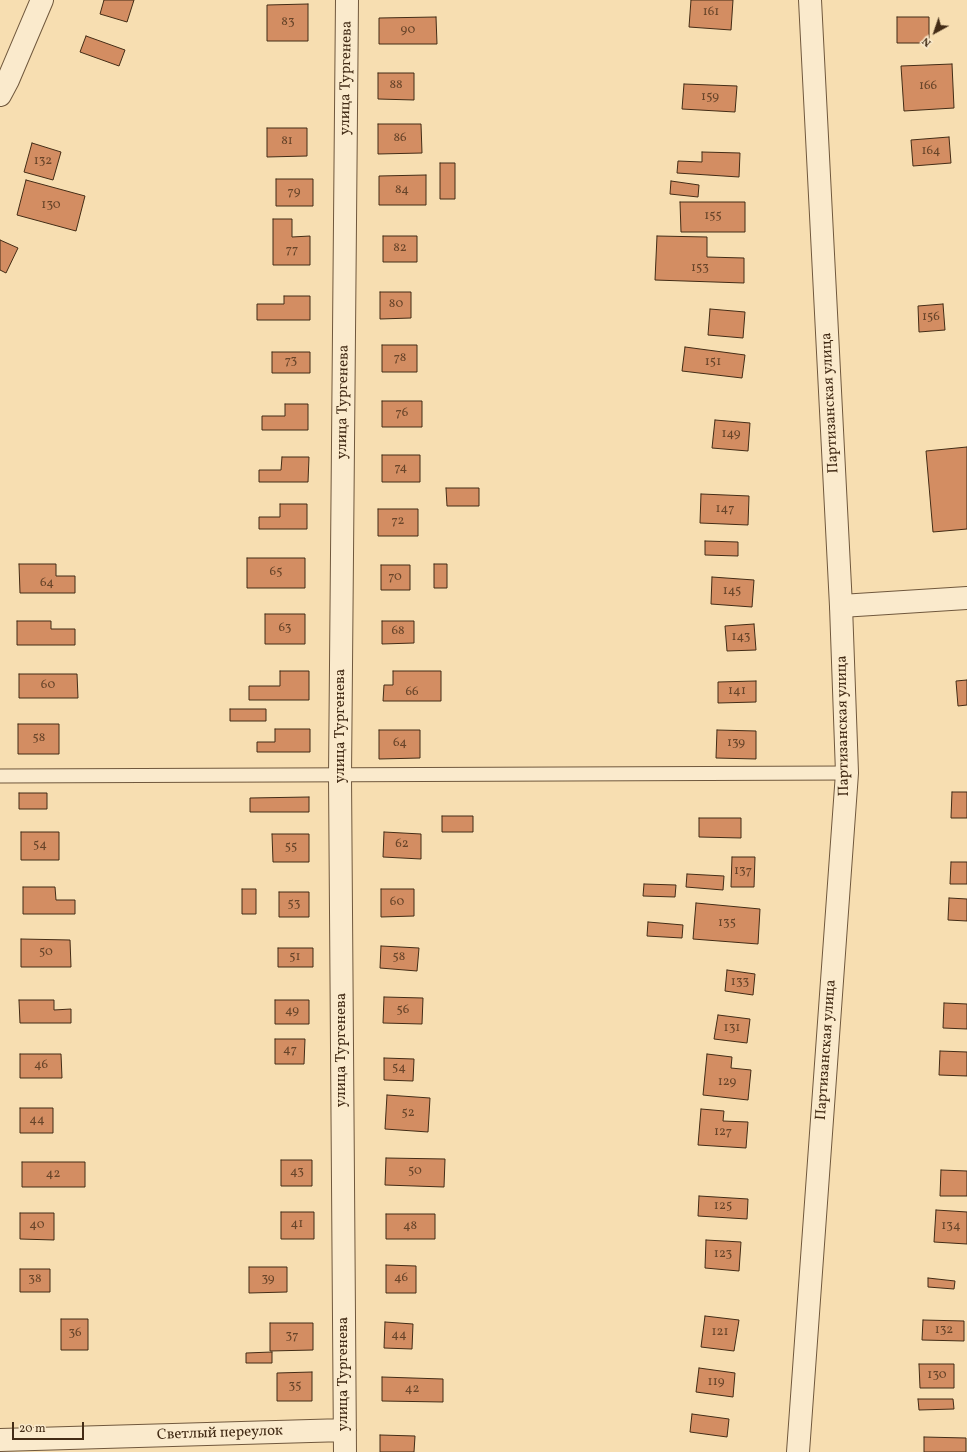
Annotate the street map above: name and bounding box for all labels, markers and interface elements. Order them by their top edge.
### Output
house number: 161 [703,5,719,21]
north arrow [915,12,955,52]
house number: 83 [281,15,295,31]
street label: улица Тургенева [337,21,357,135]
house number: 90 [401,23,415,39]
text: N [919,33,935,50]
house number: 88 [389,78,403,94]
house number: 166 [919,79,937,95]
house number: 159 [701,90,719,106]
house number: 86 [393,131,407,147]
house number: 81 [281,134,293,150]
house number: 164 [922,144,940,160]
house number: 132 [34,154,52,170]
house number: 84 [395,183,409,199]
house number: 79 [288,185,300,201]
house number: 130 [41,198,61,214]
house number: 155 [704,209,722,225]
house number: 82 [393,241,407,257]
house number: 77 [286,243,298,259]
house number: 153 [691,261,709,277]
house number: 80 [389,297,403,313]
house number: 156 [922,310,940,326]
street label: Партизанская улица [818,332,844,474]
street label: улица Тургенева [334,345,354,459]
house number: 78 [394,351,406,367]
house number: 73 [285,354,297,370]
house number: 151 [705,355,721,371]
house number: 76 [396,406,408,422]
house number: 149 [721,427,741,443]
house number: 74 [395,461,407,477]
house number: 147 [715,502,735,518]
house number: 72 [391,514,405,530]
house number: 65 [270,565,282,581]
house number: 70 [388,570,402,586]
house number: 64 [40,576,54,592]
house number: 145 [723,584,741,600]
house number: 63 [278,621,292,637]
house number: 68 [391,624,405,640]
house number: 143 [732,630,750,646]
street label: Партизанская улица [834,655,854,797]
street label: улица Тургенева [332,669,350,783]
house number: 60 [41,678,55,694]
house number: 141 [728,684,746,700]
house number: 66 [405,685,419,701]
house number: 58 [33,731,45,747]
house number: 64 [393,736,407,752]
house number: 139 [727,736,745,752]
house number: 62 [395,837,409,853]
house number: 54 [33,838,47,854]
house number: 55 [285,840,297,856]
house number: 137 [734,864,752,880]
house number: 60 [390,895,404,911]
house number: 53 [288,897,300,913]
house number: 135 [718,916,736,932]
house number: 50 [39,945,53,961]
house number: 51 [289,950,301,966]
house number: 58 [393,950,405,966]
house number: 133 [731,975,749,991]
street label: Партизанская улица [813,979,841,1121]
street label: улица Тургенева [333,993,351,1107]
house number: 56 [397,1003,409,1019]
house number: 49 [285,1004,299,1020]
house number: 131 [724,1021,740,1037]
house number: 47 [283,1043,297,1059]
house number: 46 [34,1058,48,1074]
house number: 54 [392,1061,406,1077]
house number: 129 [718,1075,736,1091]
house number: 52 [401,1106,415,1122]
house number: 44 [29,1113,45,1129]
house number: 127 [714,1125,732,1141]
house number: 50 [408,1164,422,1180]
house number: 43 [290,1165,304,1181]
house number: 42 [46,1167,60,1183]
house number: 125 [714,1199,732,1215]
house number: 41 [291,1217,303,1233]
house number: 40 [29,1218,45,1234]
house number: 48 [403,1219,417,1235]
house number: 134 [941,1219,961,1235]
house number: 123 [714,1247,732,1263]
house number: 46 [394,1271,408,1287]
house number: 38 [28,1272,42,1288]
house number: 39 [261,1272,275,1288]
street label: улица Тургенева [335,1317,353,1431]
house number: 132 [935,1323,953,1339]
house number: 121 [711,1325,729,1341]
house number: 36 [68,1326,82,1342]
house number: 44 [391,1328,407,1344]
house number: 37 [286,1329,298,1345]
house number: 130 [927,1368,947,1384]
house number: 119 [708,1375,724,1391]
house number: 35 [289,1379,301,1395]
house number: 42 [405,1382,419,1398]
scale bar [14,1414,86,1440]
text: 20 m [19,1421,46,1437]
street label: Светлый переулок [157,1423,283,1445]

